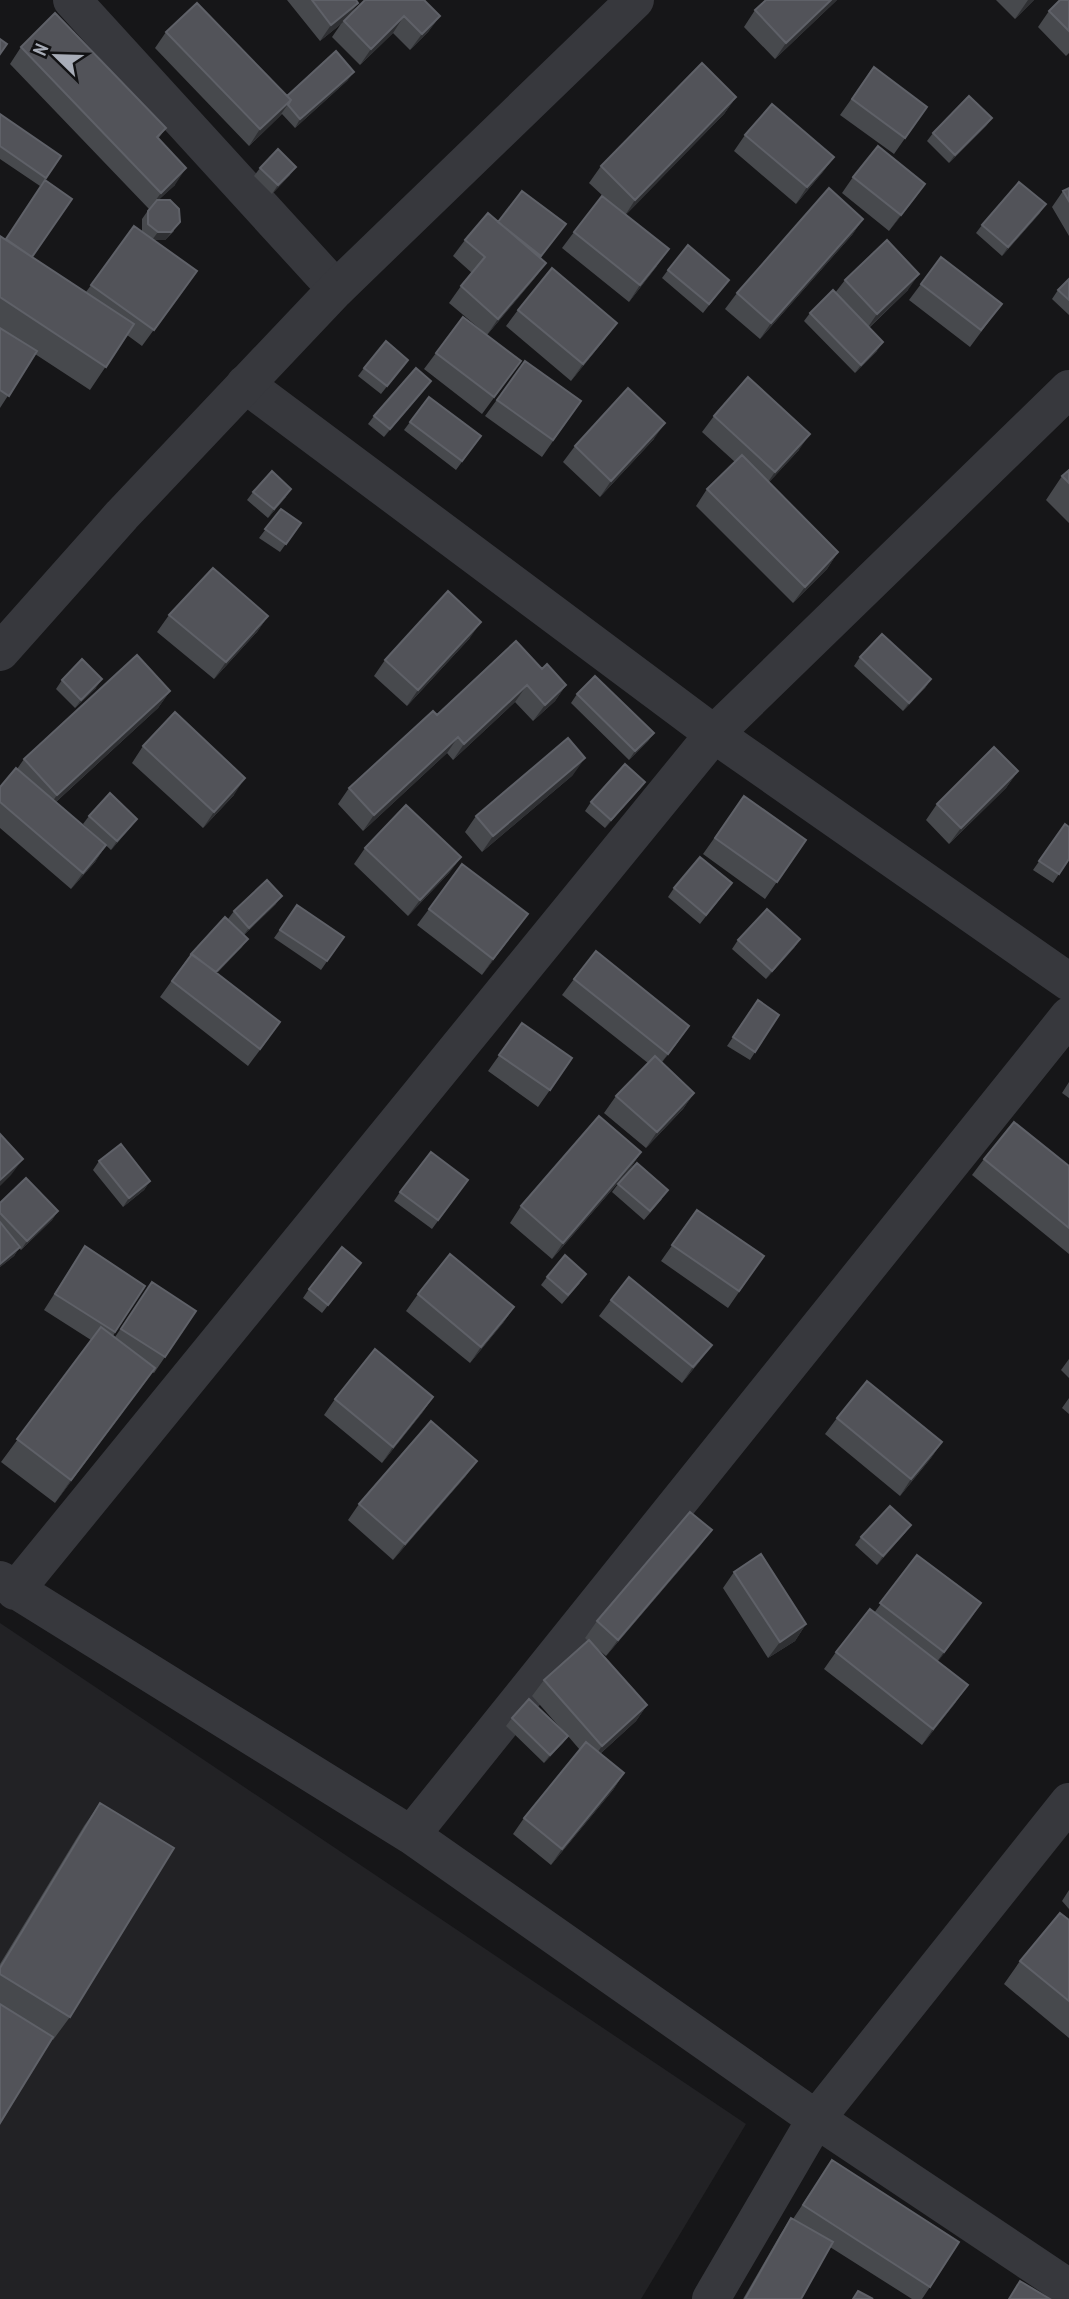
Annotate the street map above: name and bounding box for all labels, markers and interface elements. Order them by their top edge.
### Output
north arrow [21,21,91,91]
text: N [27,40,53,59]

